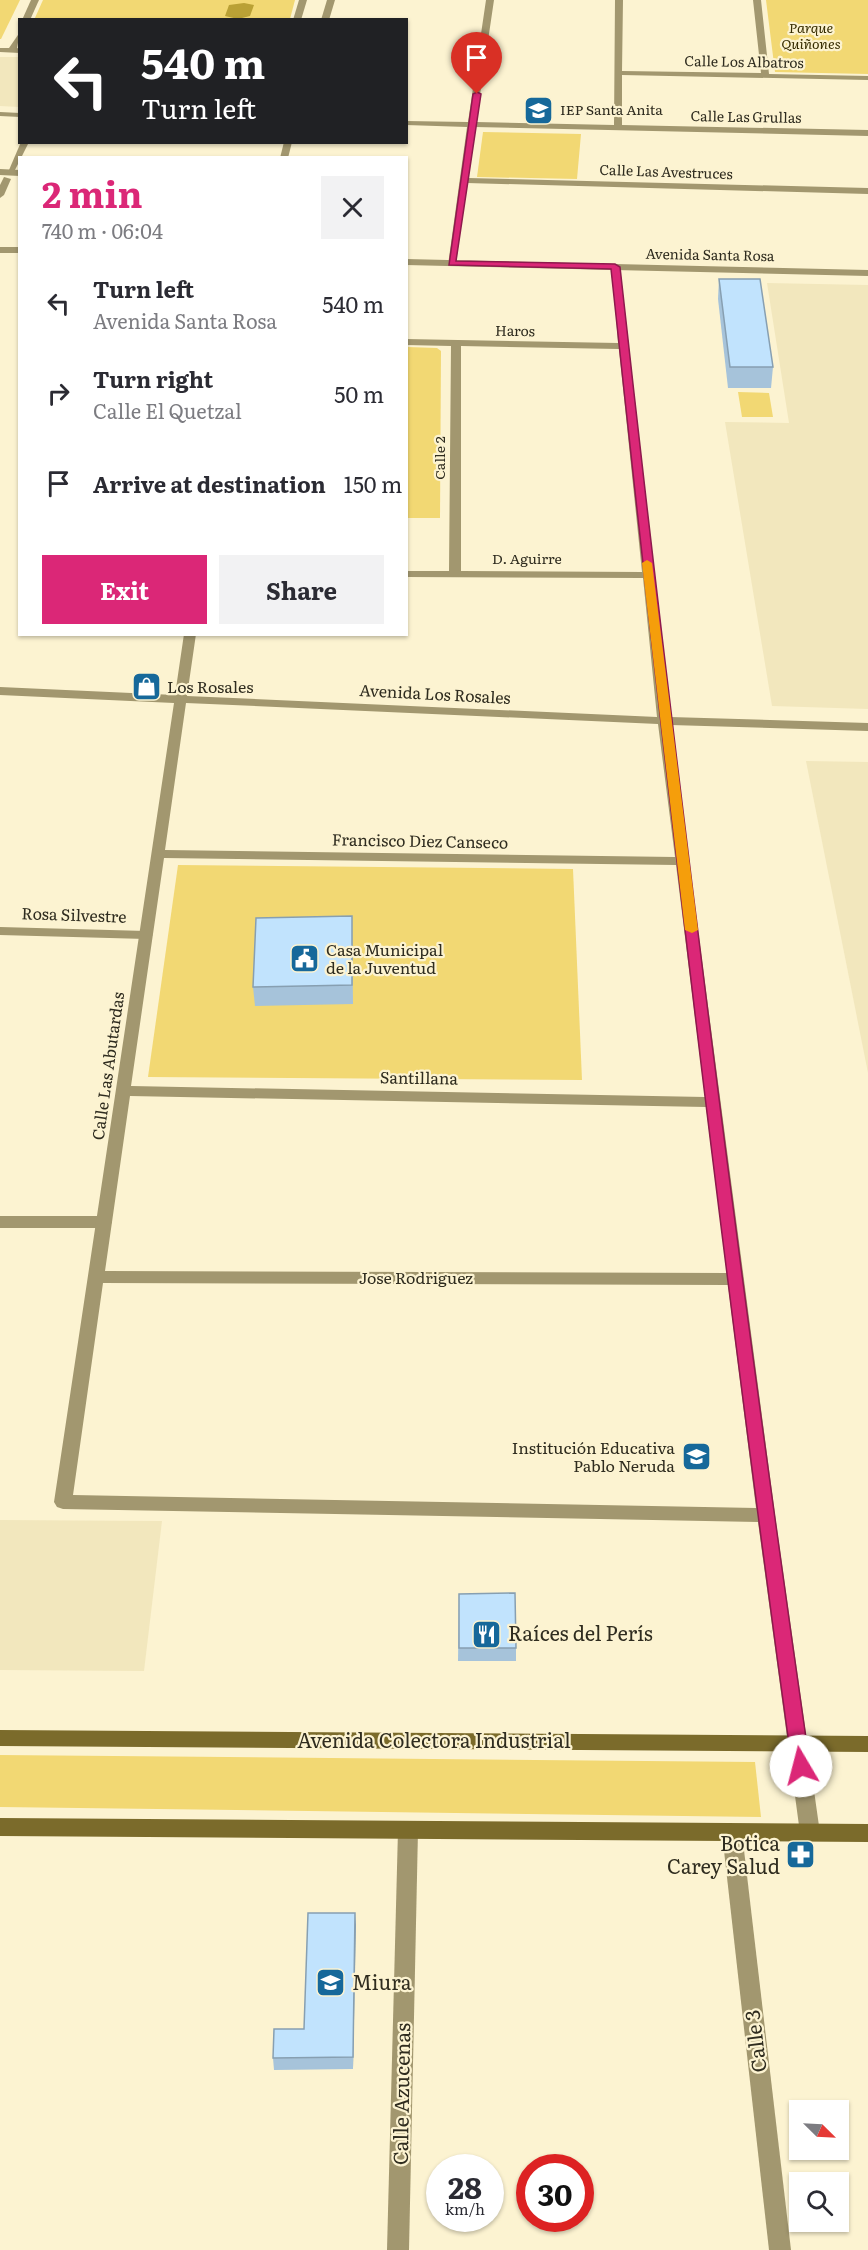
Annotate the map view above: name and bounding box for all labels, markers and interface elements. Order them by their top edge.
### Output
park label: Parque Quiñones [781,17,841,53]
text: 540 m [141,30,265,92]
pin [451,32,502,94]
icon: arrive [460,41,493,74]
icon: left [42,42,120,120]
street label: Calle Los Albatros [684,50,804,72]
text: Turn left [141,87,256,127]
school or university icon: IEP Santa Anita [523,94,555,126]
place label: IEP Santa Anita [560,99,663,119]
street label: Calle Las Grullas [690,105,802,127]
street label: Calle Las Avestruces [599,159,733,183]
text: 2 min [42,166,143,219]
button: close [321,176,384,239]
text: 740 m · 06:04 [42,215,163,245]
street label: Avenida Santa Rosa [645,243,775,265]
text: Turn left [93,272,194,305]
icon: left [42,287,75,320]
text: 540 m [322,287,384,320]
text: Avenida Santa Rosa [93,305,277,335]
street label: Haros [495,320,535,340]
text: Turn right [93,362,213,395]
icon: right [42,377,75,410]
text: 50 m [334,377,384,410]
text: Calle El Quetzal [93,395,242,425]
street label: Calle 2 [429,436,449,480]
icon: arrive [42,467,75,500]
text: Arrive at destination [93,467,326,500]
text: 150 m [344,467,402,500]
street label: D. Aguirre [492,548,562,568]
button: Exit [42,555,207,624]
button: Share [219,555,384,624]
shop icon: Los Rosales [130,671,162,703]
place label: Los Rosales [167,674,253,698]
street label: Avenida Los Rosales [359,677,511,709]
street label: Francisco Diez Canseco [332,826,509,854]
street label: Rosa Silvestre [21,900,127,928]
place label: Casa Municipal de la Juventud [326,937,443,979]
public building icon: Casa Municipal de la Juventud [289,943,321,975]
street label: Calle Las Abutardas [85,990,129,1141]
street label: Santillana [380,1064,459,1090]
street label: Jose Rodriguez [359,1265,473,1289]
place label: Institución Educativa Pablo Neruda [512,1435,675,1477]
school or university icon: Institución Educativa Pablo Neruda [680,1441,712,1473]
place label: Raíces del Perís [508,1617,653,1647]
restaurant icon: Raíces del Perís [471,1618,503,1650]
street label: Avenida Colectora Industrial [297,1724,571,1754]
position arrow [769,1734,833,1798]
place label: Botica Carey Salud [667,1827,780,1880]
pharmacy icon: Botica Carey Salud [785,1839,817,1871]
place label: Miura [352,1966,412,1996]
school or university icon: Miura [315,1967,347,1999]
street label: Calle 3 [735,2008,773,2074]
street label: Calle Azucenas [384,2023,416,2165]
north arrow [789,2100,849,2160]
map controls [789,2100,849,2232]
speed limit sign: 30 [516,2154,594,2232]
text: 28 [448,2164,482,2208]
button: search [789,2172,849,2232]
text: km/h [445,2197,485,2220]

